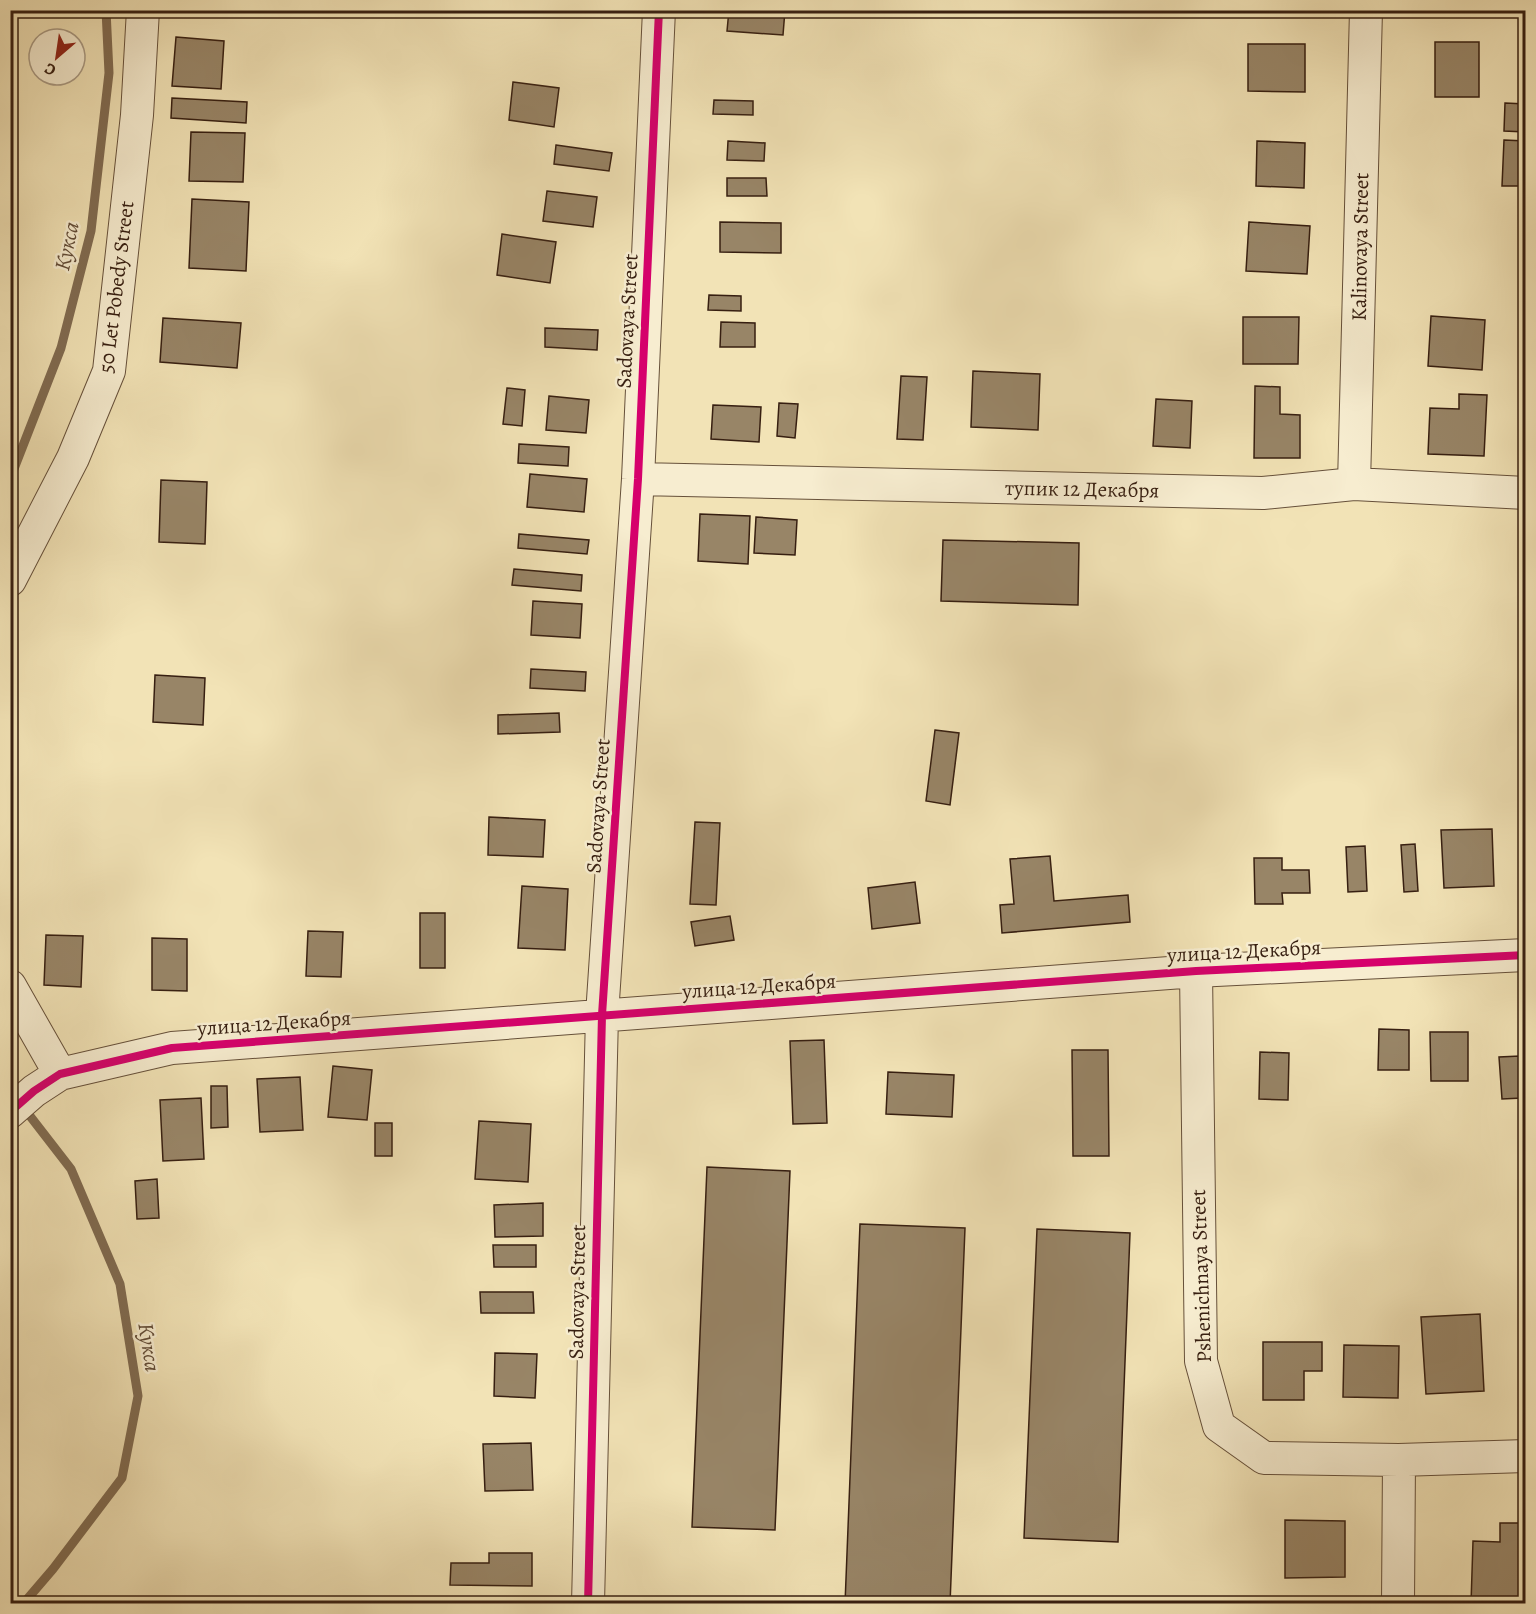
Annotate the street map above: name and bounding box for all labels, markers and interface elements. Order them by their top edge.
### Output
north arrow [27,27,87,87]
text: С [40,57,60,81]
street label: Kalinovaya Street [1345,172,1375,321]
street label: 50 Let Pobedy Street [92,199,140,375]
water label: Кукса [47,219,87,273]
street label: Sadovaya Street [609,253,645,389]
street label: тупик 12 Декабря [1005,474,1159,504]
street label: Sadovaya Street [579,738,617,874]
street label: улица 12 Декабря [1165,933,1322,969]
street label: улица 12 Декабря [680,967,837,1005]
street label: улица 12 Декабря [195,1004,352,1042]
street label: Pshenichnaya Street [1184,1189,1218,1363]
street label: Sadovaya Street [562,1224,592,1360]
water label: Кукса [130,1320,168,1374]

